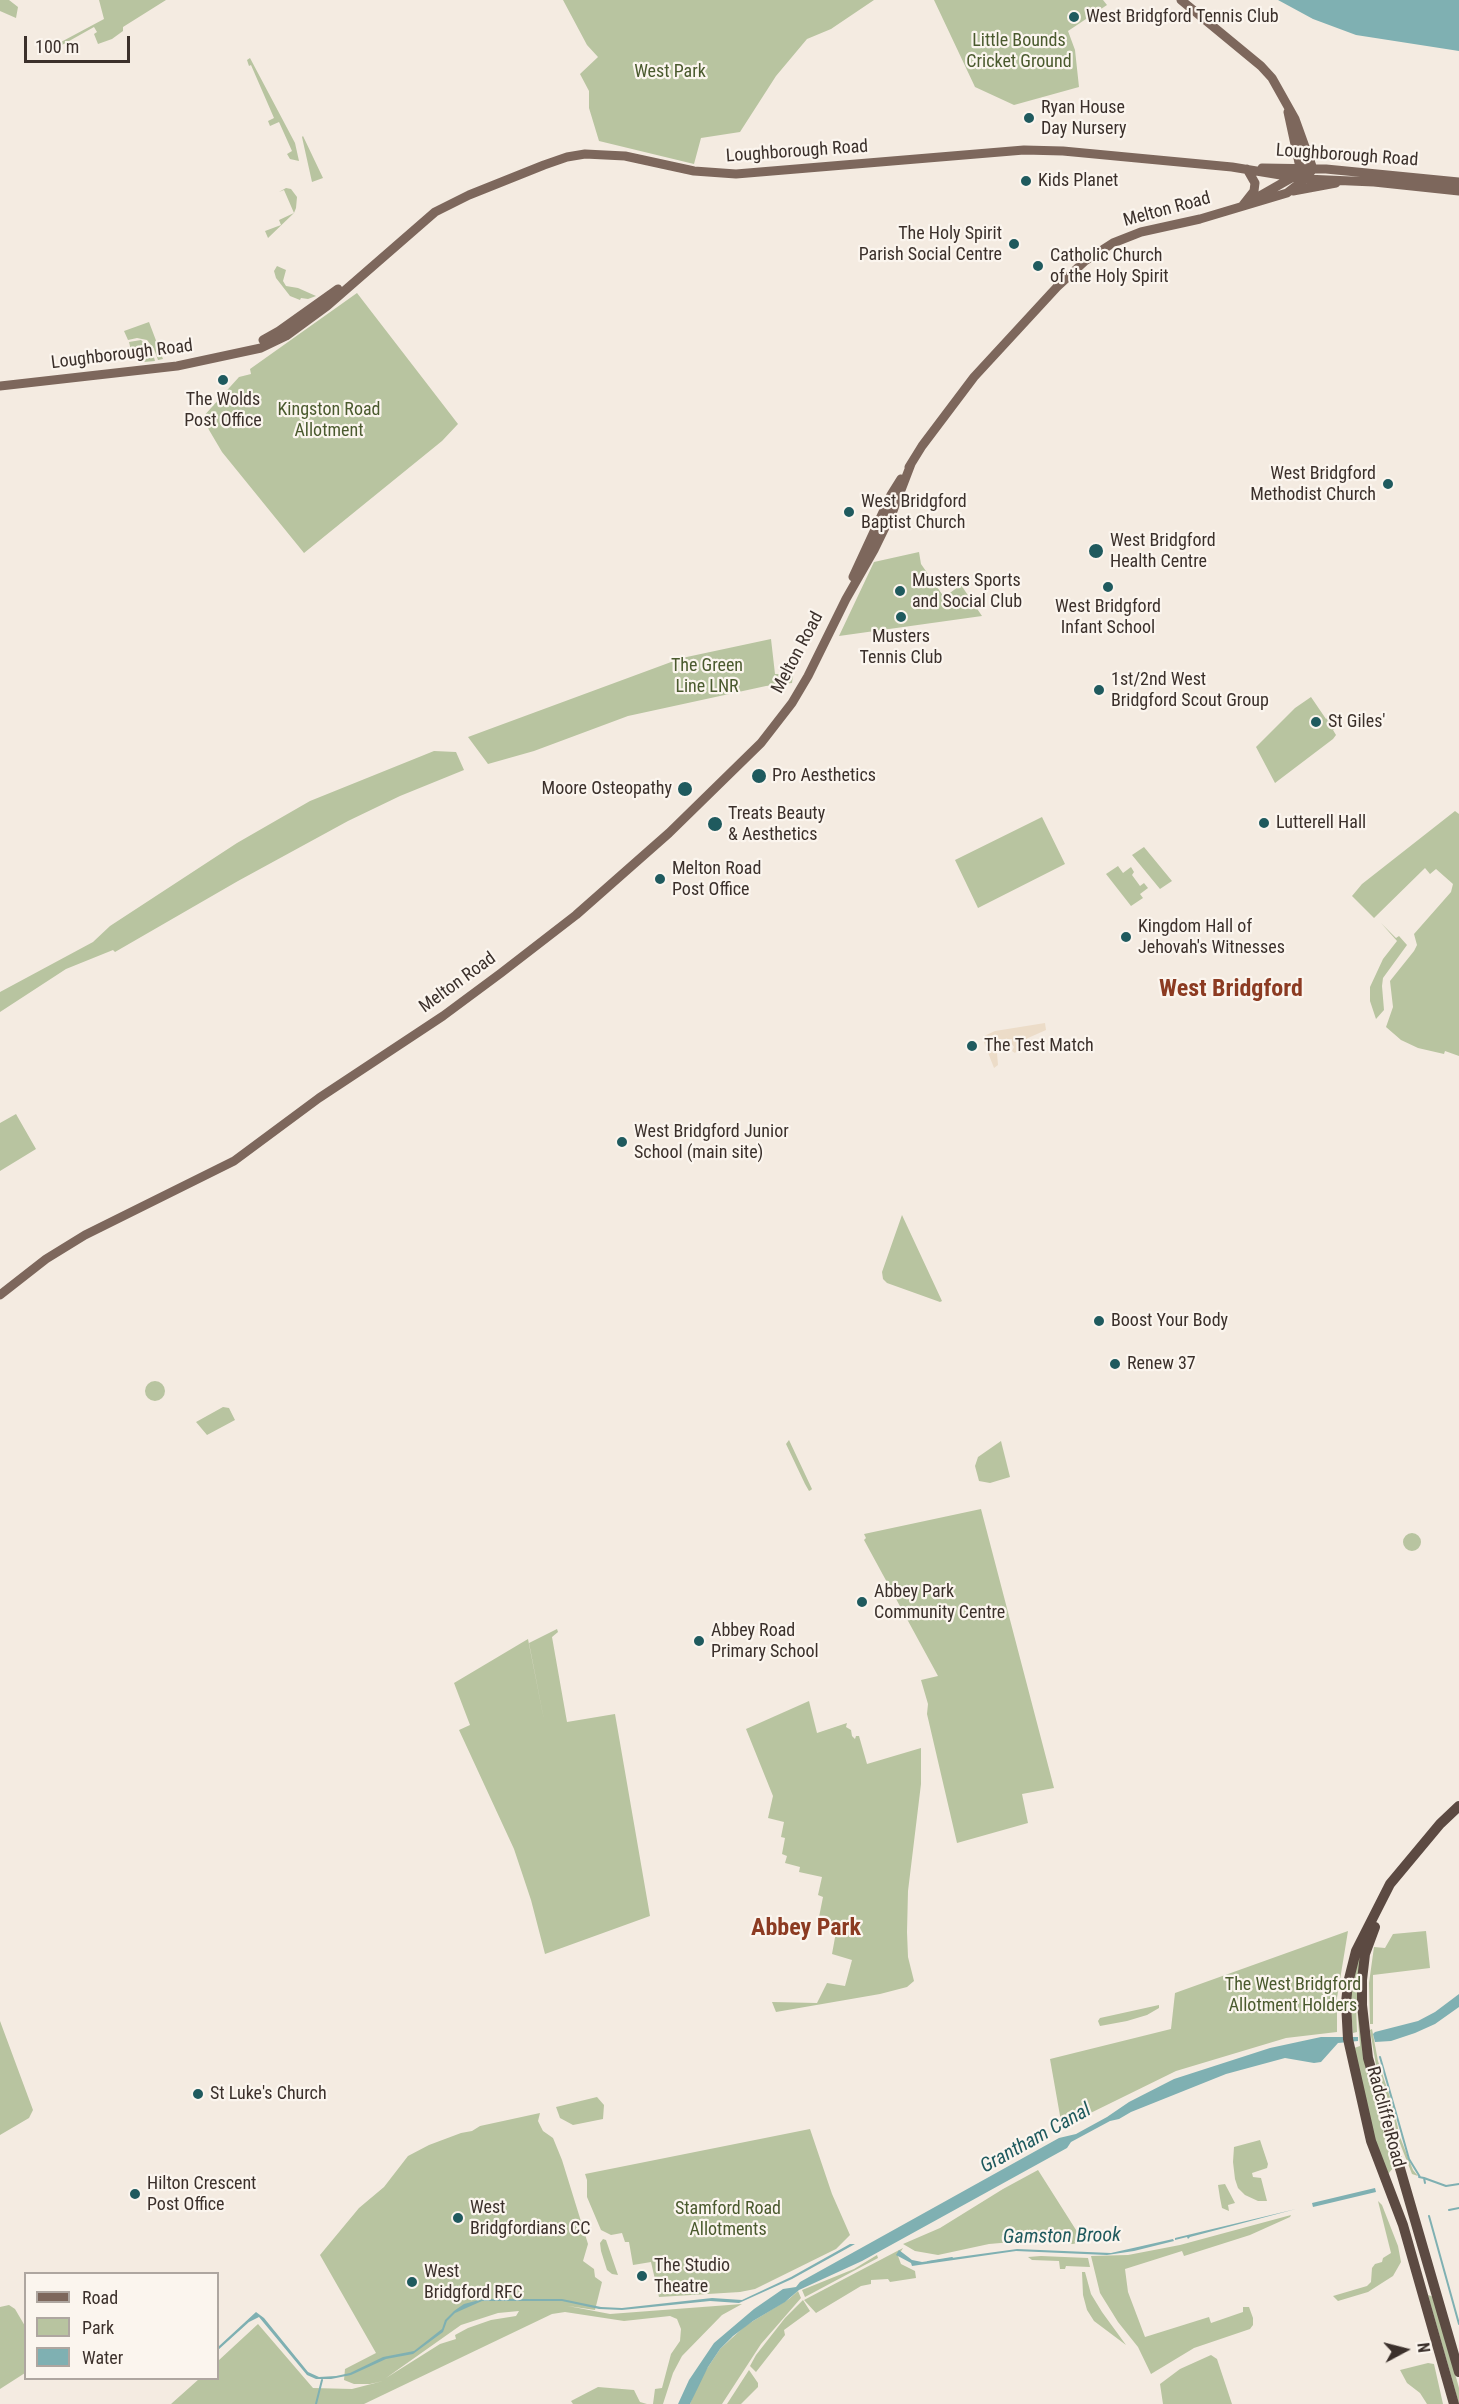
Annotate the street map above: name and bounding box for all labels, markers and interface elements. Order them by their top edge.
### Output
place label: West Bridgford Tennis Club [1086,6,1279,28]
marker: West Bridgford Tennis Club [1067,10,1081,24]
scale bar [27,24,134,62]
park label: Little Bounds Cricket Ground [966,30,1072,72]
text: 100 m [35,36,79,57]
park label: West Park [634,61,706,83]
place label: Ryan House Day Nursery [1041,97,1127,140]
marker: Ryan House Day Nursery [1022,111,1036,125]
street label: Loughborough Road [725,136,869,168]
street label: Loughborough Road [1275,140,1419,172]
place label: Kids Planet [1038,170,1118,192]
marker: Kids Planet [1019,174,1033,188]
street label: Melton Road [1121,188,1213,232]
place label: The Holy Spirit Parish Social Centre [859,223,1002,266]
marker: The Holy Spirit Parish Social Centre [1007,237,1021,251]
place label: Catholic Church of the Holy Spirit [1050,245,1169,288]
marker: Catholic Church of the Holy Spirit [1031,259,1045,273]
street label: Loughborough Road [50,336,194,374]
marker: The Wolds Post Office [216,373,230,387]
place label: The Wolds Post Office [184,389,262,432]
park label: Kingston Road Allotment [278,399,380,442]
place label: West Bridgford Methodist Church [1250,463,1376,506]
marker: West Bridgford Methodist Church [1381,477,1395,491]
place label: West Bridgford Baptist Church [861,491,967,534]
marker: West Bridgford Baptist Church [842,505,856,519]
place label: West Bridgford Health Centre [1110,530,1216,572]
marker: West Bridgford Health Centre [1087,542,1105,560]
place label: Musters Sports and Social Club [912,570,1022,612]
marker: West Bridgford Infant School [1101,580,1115,594]
marker: Musters Sports and Social Club [893,584,907,598]
place label: West Bridgford Infant School [1055,596,1161,638]
street label: Melton Road [767,608,829,698]
marker: Musters Tennis Club [894,610,908,624]
place label: Musters Tennis Club [860,626,942,668]
park label: The Green Line LNR [671,655,743,698]
place label: 1st/2nd West Bridgford Scout Group [1111,669,1269,712]
marker: 1st/2nd West Bridgford Scout Group [1092,683,1106,697]
place label: St Giles' [1328,711,1385,733]
marker: St Giles' [1309,715,1323,729]
place label: Pro Aesthetics [772,765,876,787]
marker: Pro Aesthetics [750,767,768,785]
place label: Moore Osteopathy [542,778,672,800]
marker: Moore Osteopathy [676,780,694,798]
place label: Treats Beauty & Aesthetics [728,803,825,846]
place label: Lutterell Hall [1276,812,1366,834]
marker: Treats Beauty & Aesthetics [706,815,724,833]
marker: Lutterell Hall [1257,816,1271,830]
place label: Melton Road Post Office [672,858,761,900]
marker: Melton Road Post Office [653,872,667,886]
place label: Kingdom Hall of Jehovah's Witnesses [1138,916,1285,958]
marker: Kingdom Hall of Jehovah's Witnesses [1119,930,1133,944]
street label: Melton Road [416,948,500,1018]
district label: West Bridgford [1159,976,1303,1004]
place label: The Test Match [984,1035,1094,1057]
marker: The Test Match [965,1039,979,1053]
place label: West Bridgford Junior School (main site) [634,1121,789,1164]
marker: West Bridgford Junior School (main site) [615,1135,629,1149]
place label: Boost Your Body [1111,1310,1228,1332]
marker: Boost Your Body [1092,1314,1106,1328]
place label: Renew 37 [1127,1353,1196,1375]
marker: Renew 37 [1108,1357,1122,1371]
place label: Abbey Park Community Centre [874,1581,1005,1624]
marker: Abbey Park Community Centre [855,1595,869,1609]
place label: Abbey Road Primary School [711,1620,819,1662]
marker: Abbey Road Primary School [692,1634,706,1648]
district label: Abbey Park [751,1915,861,1943]
park label: The West Bridgford Allotment Holders [1225,1974,1361,2016]
street label: Radcliffe Road [1361,2064,1409,2170]
place label: St Luke's Church [210,2083,327,2105]
marker: St Luke's Church [191,2087,205,2101]
water label: Grantham Canal [977,2099,1095,2179]
place label: Hilton Crescent Post Office [147,2173,256,2216]
marker: Hilton Crescent Post Office [128,2187,142,2201]
place label: West Bridgfordians CC [470,2197,590,2240]
park label: Stamford Road Allotments [675,2198,781,2240]
marker: West Bridgfordians CC [451,2211,465,2225]
water label: Gamston Brook [1003,2224,1121,2250]
place label: The Studio Theatre [654,2255,730,2298]
place label: West Bridgford RFC [424,2261,523,2304]
marker: The Studio Theatre [635,2269,649,2283]
legend [24,2272,219,2380]
marker: West Bridgford RFC [405,2275,419,2289]
text: Road [82,2287,118,2308]
text: Park [82,2317,114,2338]
north arrow [1375,2320,1435,2380]
text: N [1413,2342,1433,2354]
text: Water [82,2347,123,2368]

